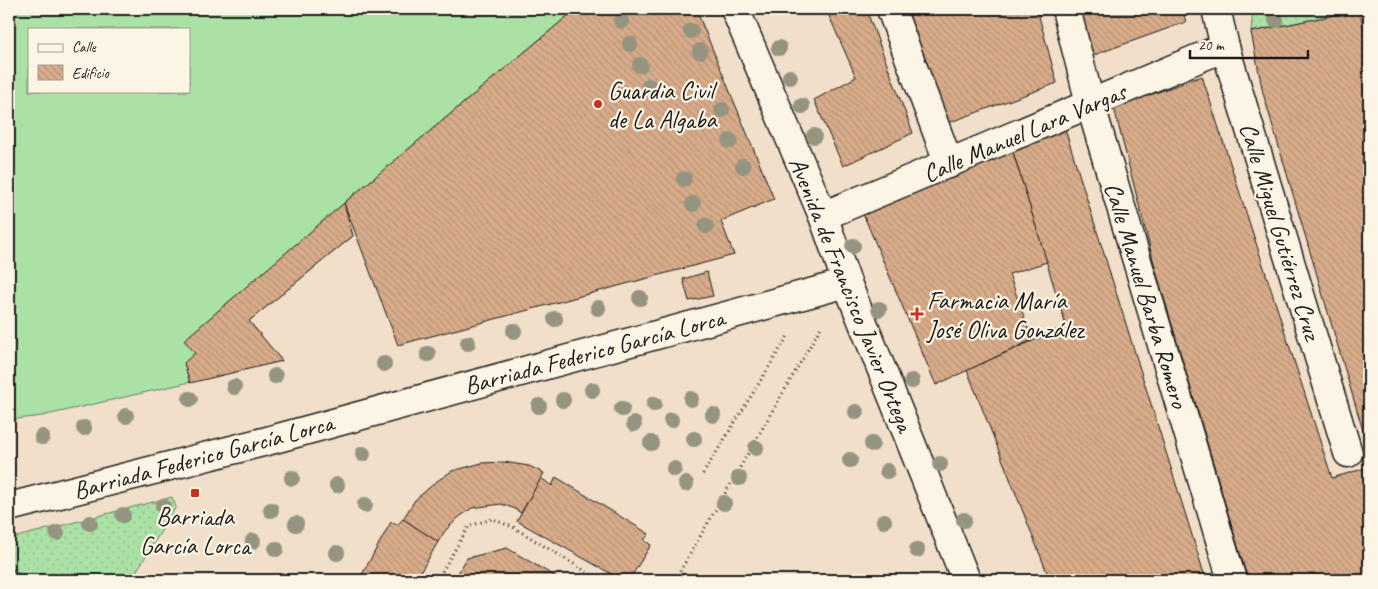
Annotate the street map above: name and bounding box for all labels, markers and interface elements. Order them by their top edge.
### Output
legend [28,28,190,92]
scale bar [1190,28,1308,60]
text: 20 m [1198,36,1225,55]
text: Calle [72,38,97,57]
text: Edificio [72,64,110,83]
place label: Guardia Civil de La Algaba [608,75,719,136]
street label: Calle Manuel Lara Vargas [918,75,1133,190]
marker: Guardia Civil de La Algaba [592,98,604,110]
street label: Calle Miguel Gutiérrez Cruz [1232,119,1329,346]
street label: Avenida de Francisco Javier Ortega [781,152,922,439]
street label: Calle Manuel Barba Romero [1097,179,1196,413]
place label: Farmacia María José Oliva González [926,285,1085,346]
street label: Barriada Federico García Lorca [461,301,730,402]
marker: Farmacia María José Oliva González [911,308,923,320]
street label: Barriada Federico García Lorca [70,406,339,507]
marker: Barriada García Lorca [189,487,201,499]
place label: Barriada García Lorca [140,501,253,562]

